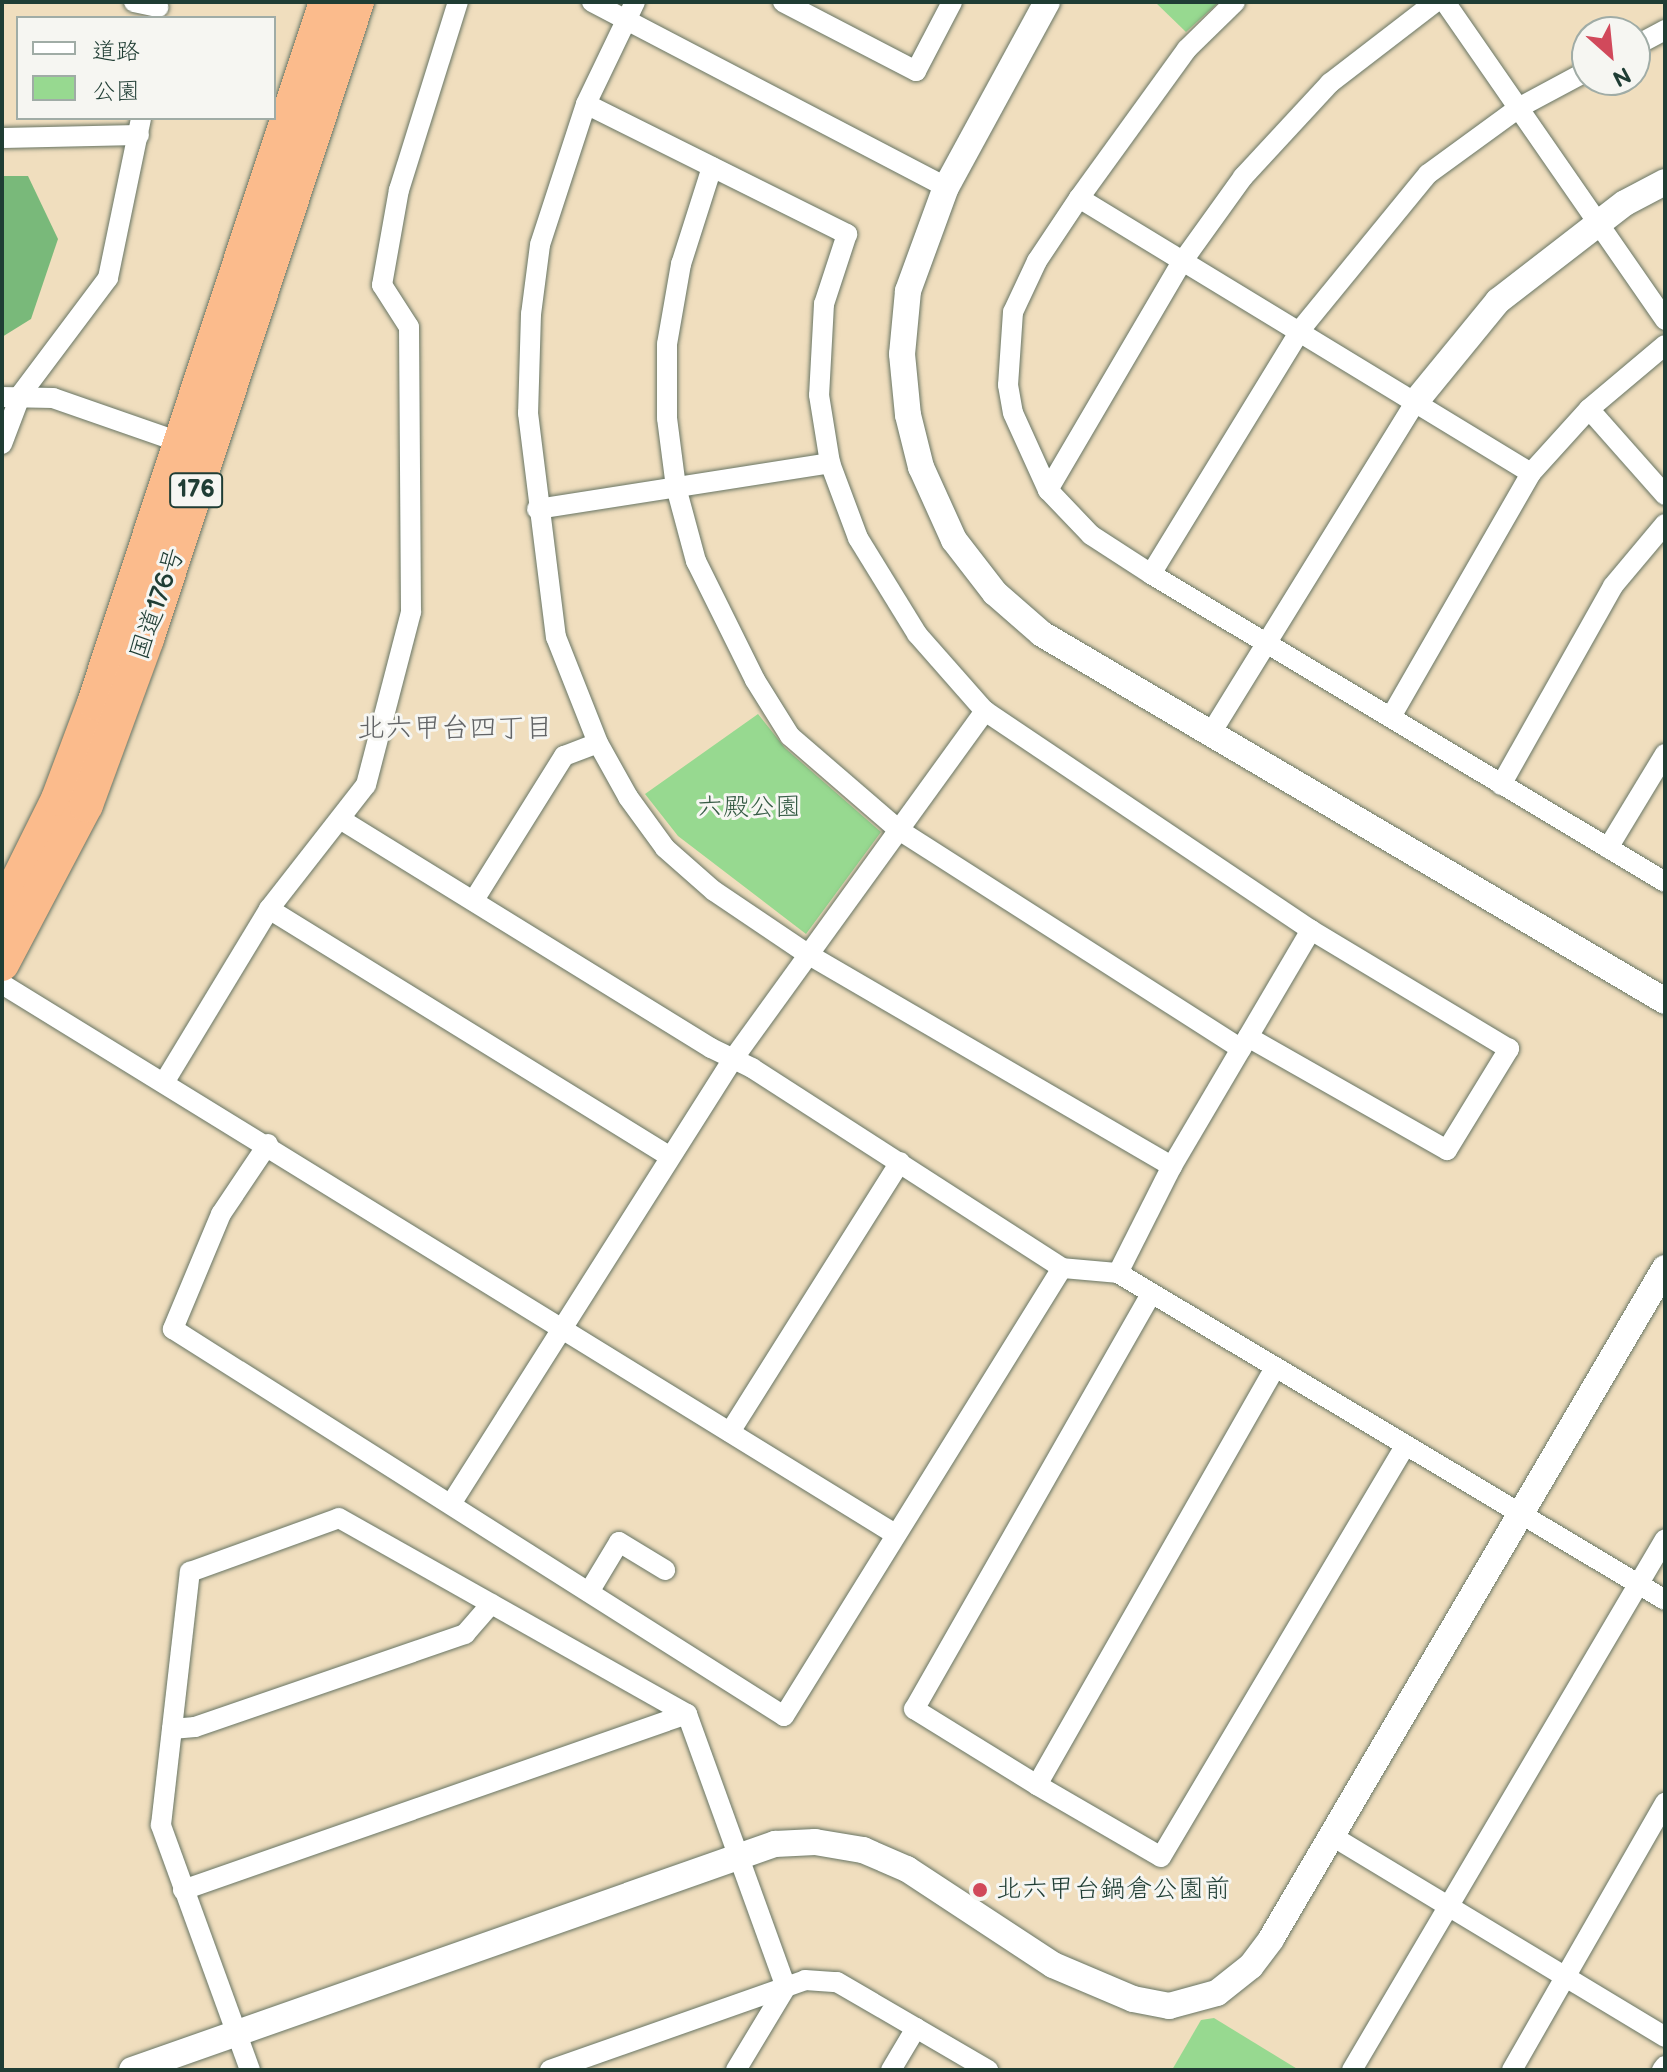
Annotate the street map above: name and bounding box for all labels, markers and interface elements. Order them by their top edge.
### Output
legend [16,16,276,120]
north arrow [1571,16,1651,96]
text: 道路 [92,37,140,66]
text: N [1608,60,1635,92]
text: 公園 [92,77,140,106]
road number: 176 [168,470,224,510]
street label: 国道176号 [124,544,192,664]
district label: 北六甲台四丁目 [357,712,553,746]
park label: 六殿公園 [697,792,801,824]
place label: 北六甲台鍋倉公園前 [996,1874,1230,1906]
marker: 北六甲台鍋倉公園前 [971,1881,989,1899]

